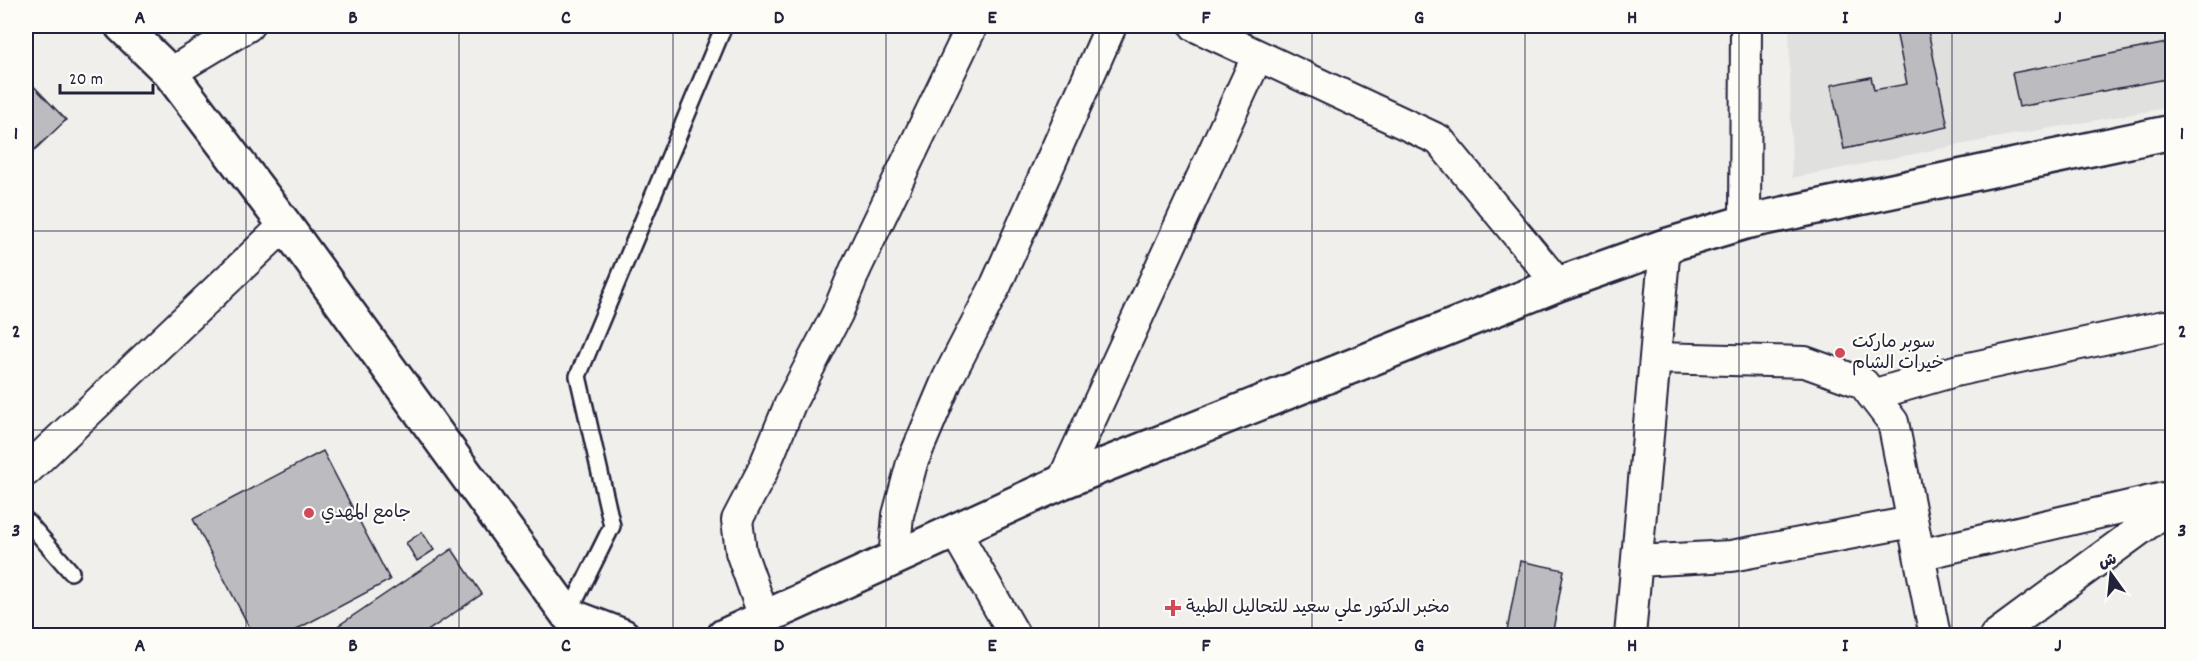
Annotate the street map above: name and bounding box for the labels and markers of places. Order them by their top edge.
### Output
place label: سوبر ماركت خيرات الشام [1852,331,1944,377]
marker: سوبر ماركت خيرات الشام [1833,346,1847,360]
place label: جامع المهدي [321,501,411,526]
marker: جامع المهدي [302,506,316,520]
place label: مخبر الدكتور علي سعيد للتحاليل الطبية [1186,596,1450,622]
marker: مخبر الدكتور علي سعيد للتحاليل الطبية [1164,599,1182,617]

